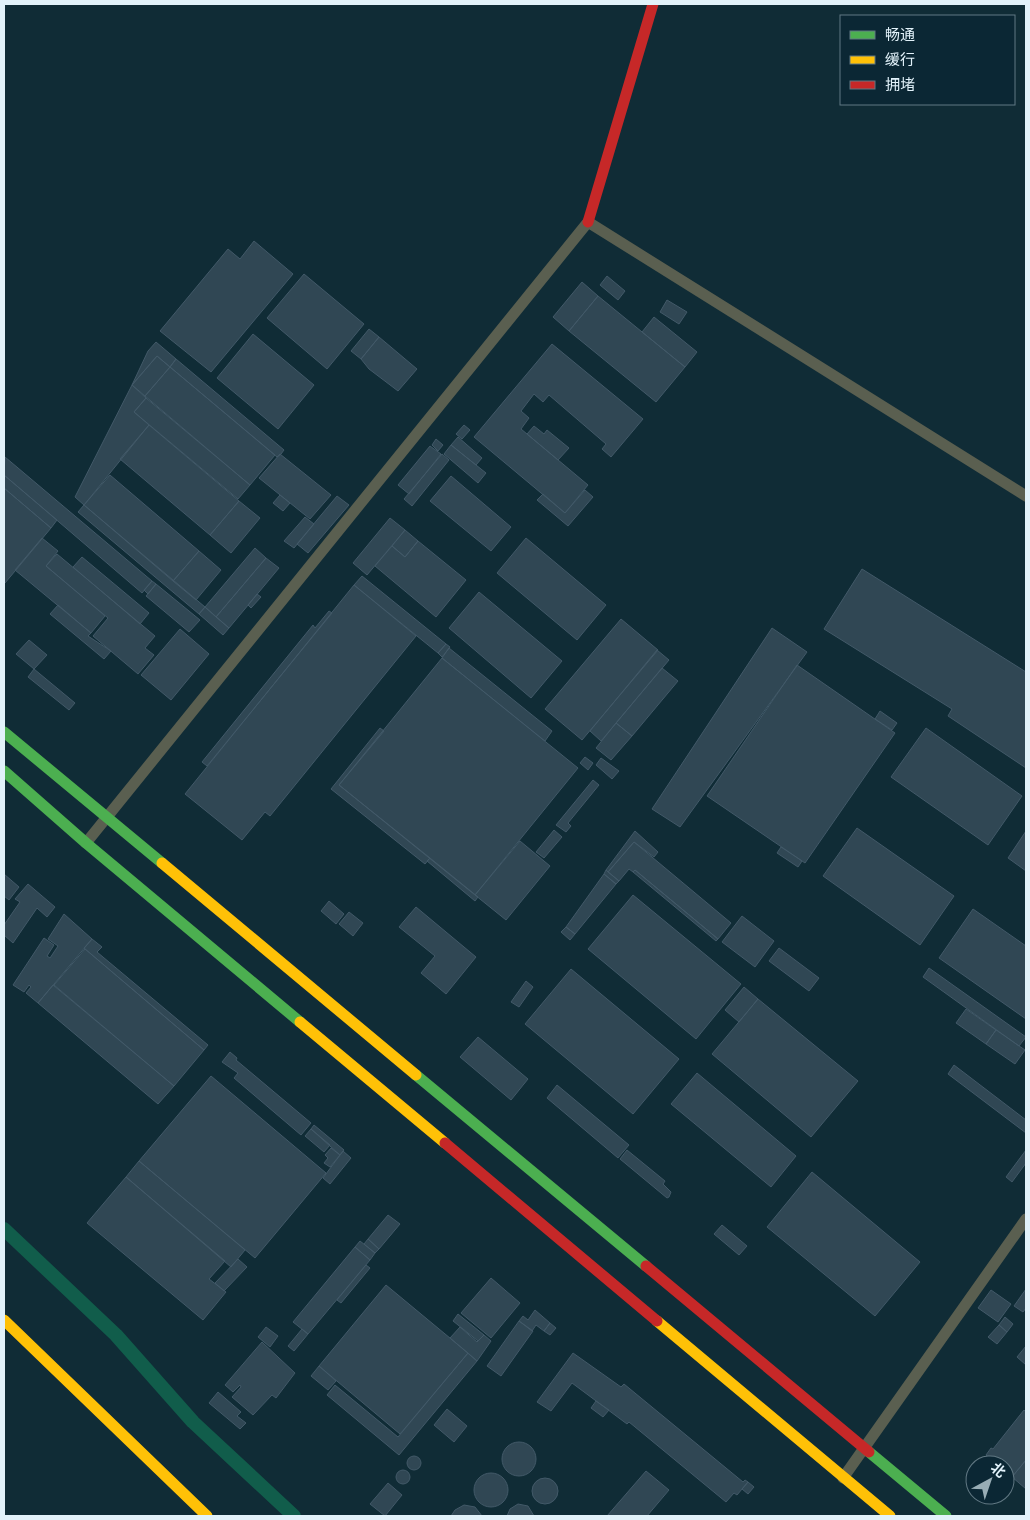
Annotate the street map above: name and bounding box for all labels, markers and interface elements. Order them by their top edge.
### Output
legend [840,15,1015,105]
text: 畅通 [885,26,915,44]
text: 缓行 [885,51,915,69]
text: 拥堵 [885,76,915,94]
north arrow [965,1455,1015,1505]
text: 北 [987,1459,1009,1481]

